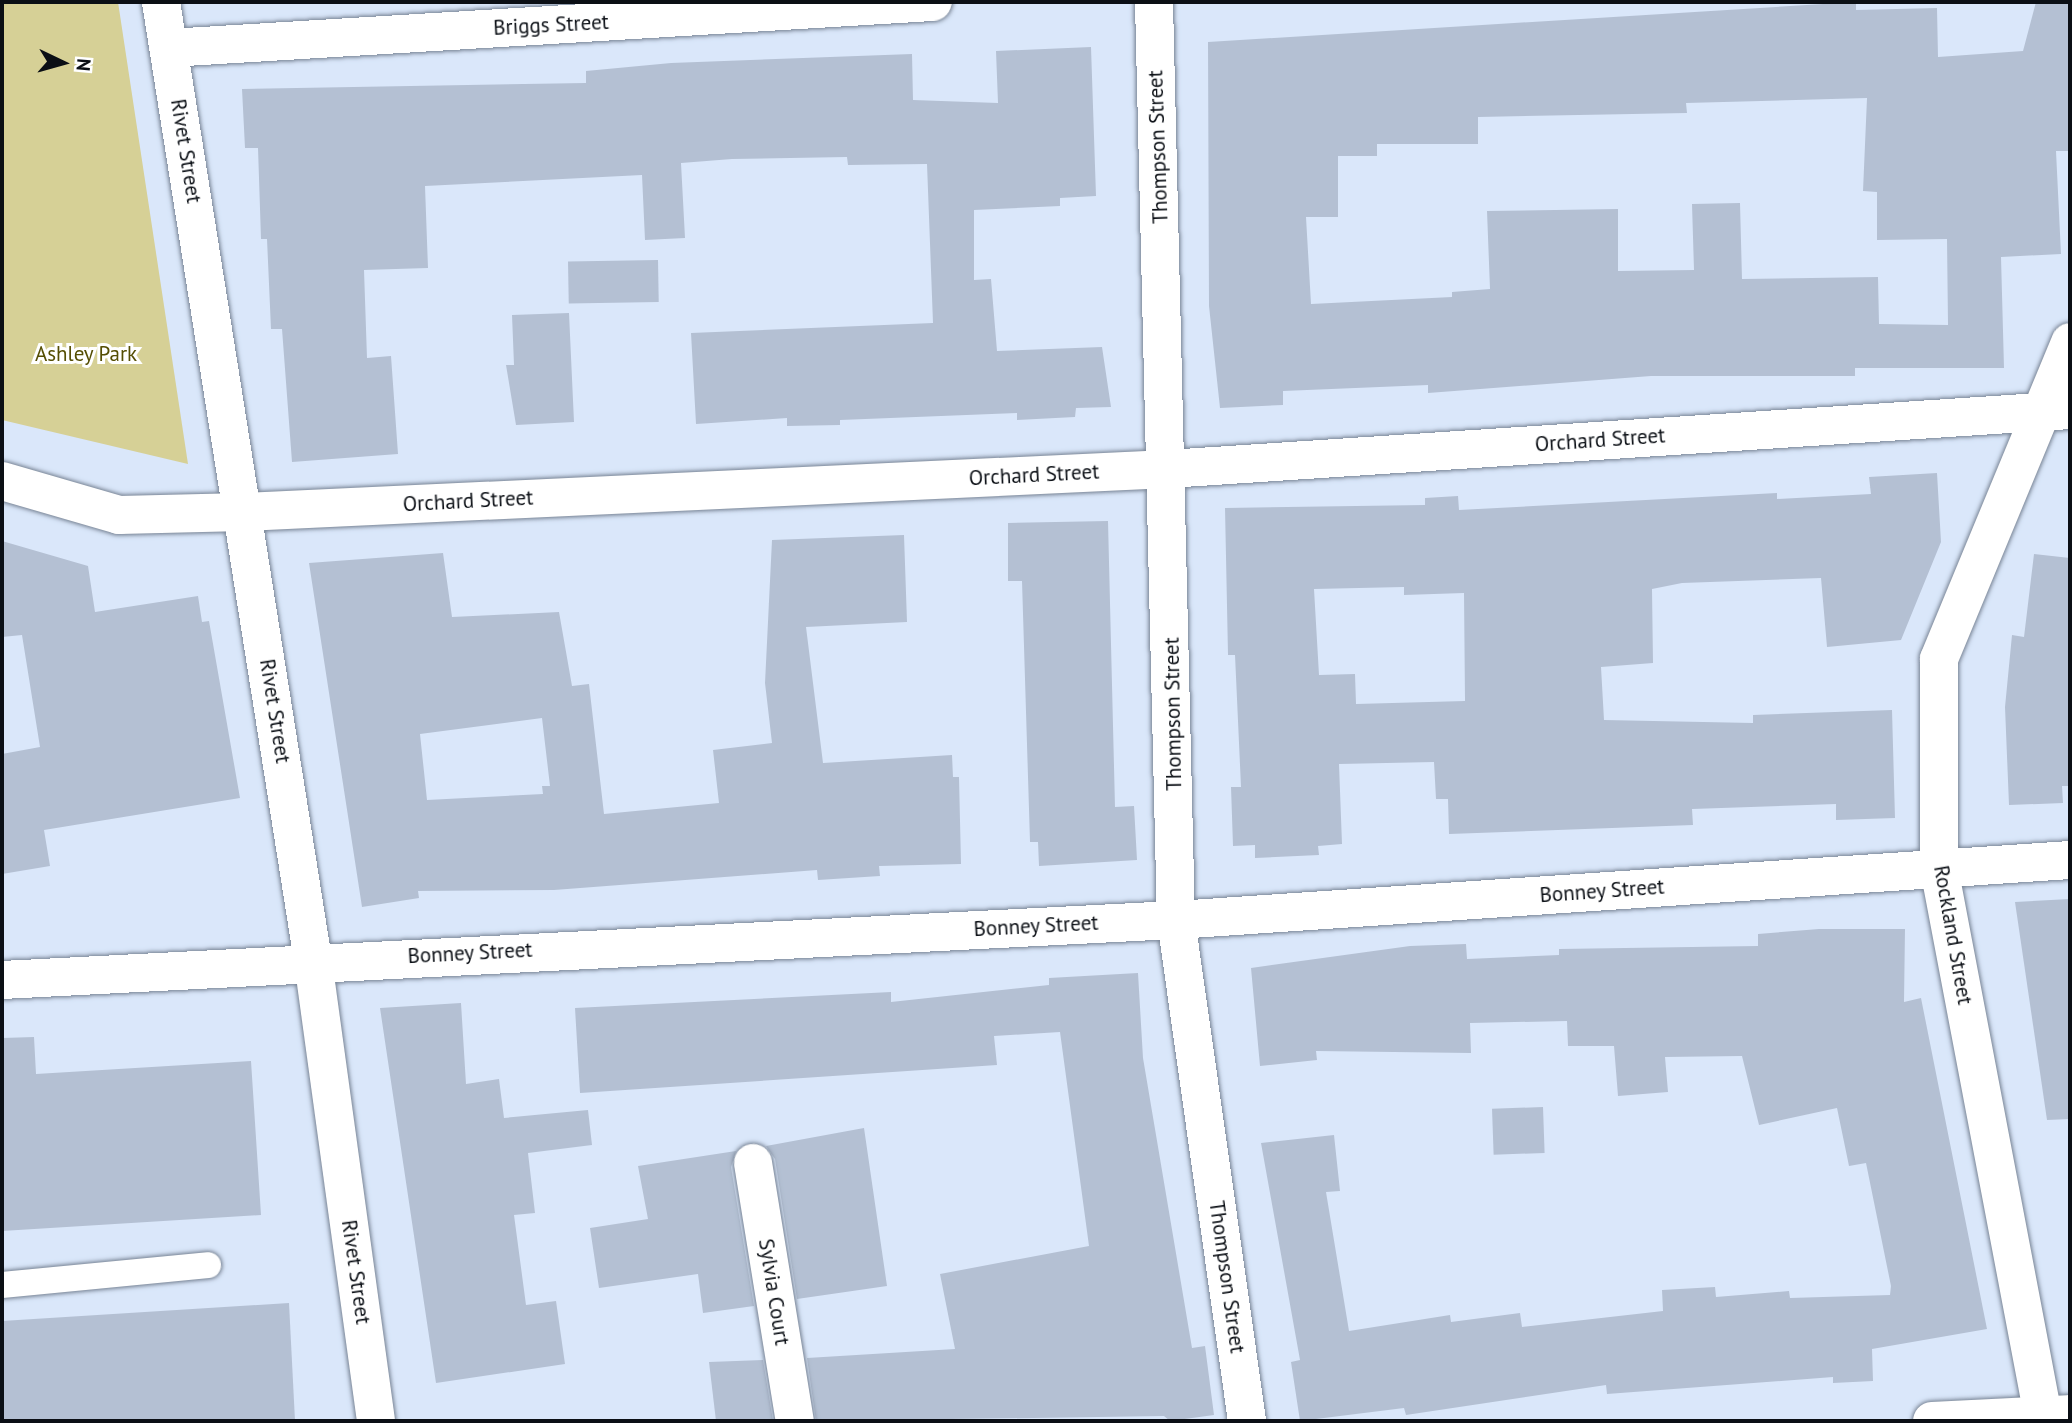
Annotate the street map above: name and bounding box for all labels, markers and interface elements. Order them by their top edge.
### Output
street label: Briggs Street [493,9,609,41]
north arrow [28,28,98,98]
text: N [71,58,96,72]
street label: Thompson Street [1143,70,1173,224]
street label: Rivet Street [165,97,207,205]
park label: Ashley Park [35,341,137,367]
street label: Orchard Street [1534,423,1666,457]
street label: Orchard Street [968,459,1100,491]
street label: Orchard Street [402,485,534,517]
street label: Thompson Street [1159,637,1187,791]
street label: Rivet Street [254,657,296,765]
street label: Rockland Street [1928,863,1978,1007]
street label: Bonney Street [1538,874,1666,908]
street label: Bonney Street [973,910,1099,942]
street label: Bonney Street [407,937,533,969]
street label: Thompson Street [1204,1199,1250,1355]
street label: Rivet Street [336,1218,376,1326]
street label: Sylvia Court [753,1237,795,1347]

